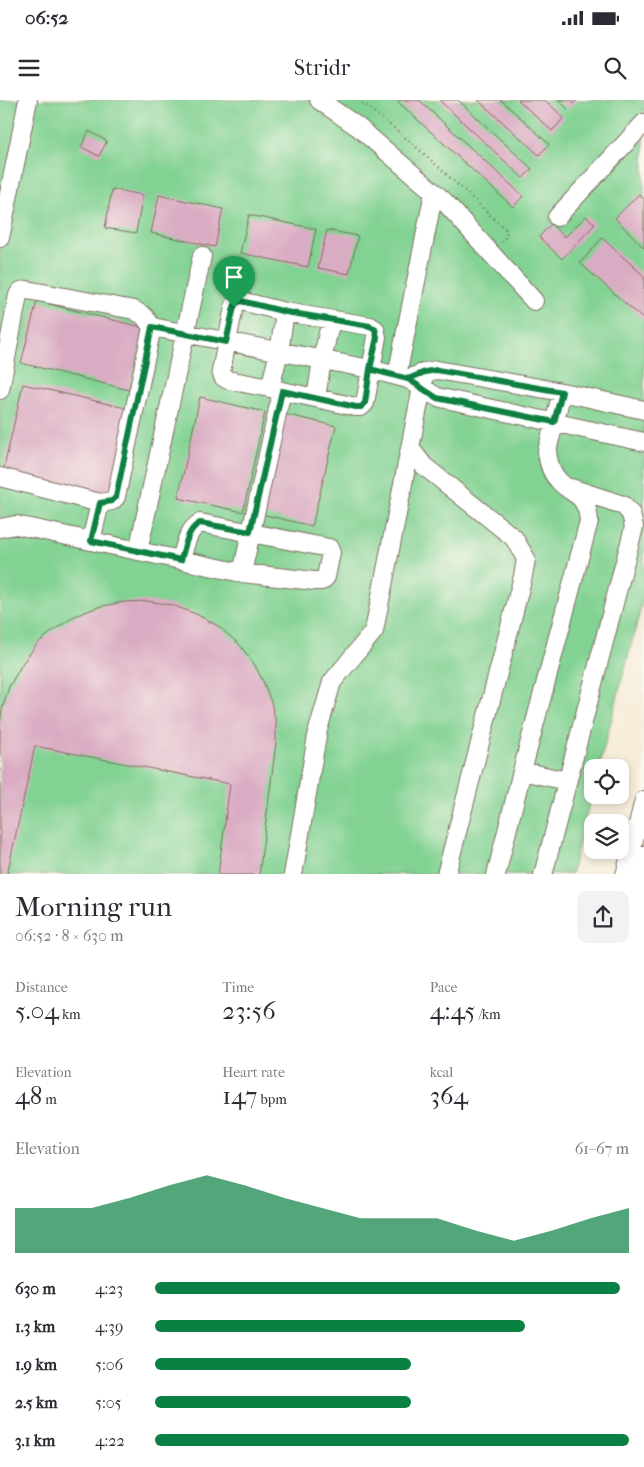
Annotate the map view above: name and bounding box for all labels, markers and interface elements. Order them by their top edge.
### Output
text: 06:52 [25,7,68,29]
icon: menu [15,54,43,82]
icon: search [601,54,629,82]
text: Stridr [294,55,350,81]
pin [213,256,255,307]
icon: arrive [220,263,248,291]
map controls [584,759,629,859]
button: locate [584,759,629,804]
button: layers [584,814,629,859]
text: Morning run [15,890,172,923]
button: share [577,891,629,943]
text: 06:52 · 8 × 630 m [15,926,123,945]
text: Distance [15,979,68,996]
text: Time [222,979,254,996]
text: Pace [430,979,458,996]
text: 5.04 [15,996,59,1025]
text: 23:56 [222,996,276,1025]
text: 4:45 [430,996,475,1025]
text: km [59,1006,81,1023]
text: /km [475,1006,501,1023]
text: Elevation [15,1064,72,1081]
text: Heart rate [222,1064,285,1081]
text: kcal [430,1064,453,1081]
text: 48 [15,1081,42,1110]
text: 147 [222,1081,257,1110]
text: 364 [430,1081,468,1110]
text: m [42,1091,57,1108]
text: bpm [257,1091,287,1108]
text: Elevation [15,1139,80,1158]
text: 61–67 m [575,1139,629,1158]
text: 630 m [15,1279,56,1298]
text: 4:23 [95,1279,123,1298]
text: 1.3 km [15,1317,55,1336]
text: 4:39 [95,1317,123,1336]
text: 1.9 km [15,1355,57,1374]
text: 5:06 [95,1355,123,1374]
text: 2.5 km [15,1393,58,1412]
text: 5:05 [95,1393,122,1412]
text: 3.1 km [15,1431,55,1450]
text: 4:22 [95,1431,125,1450]

